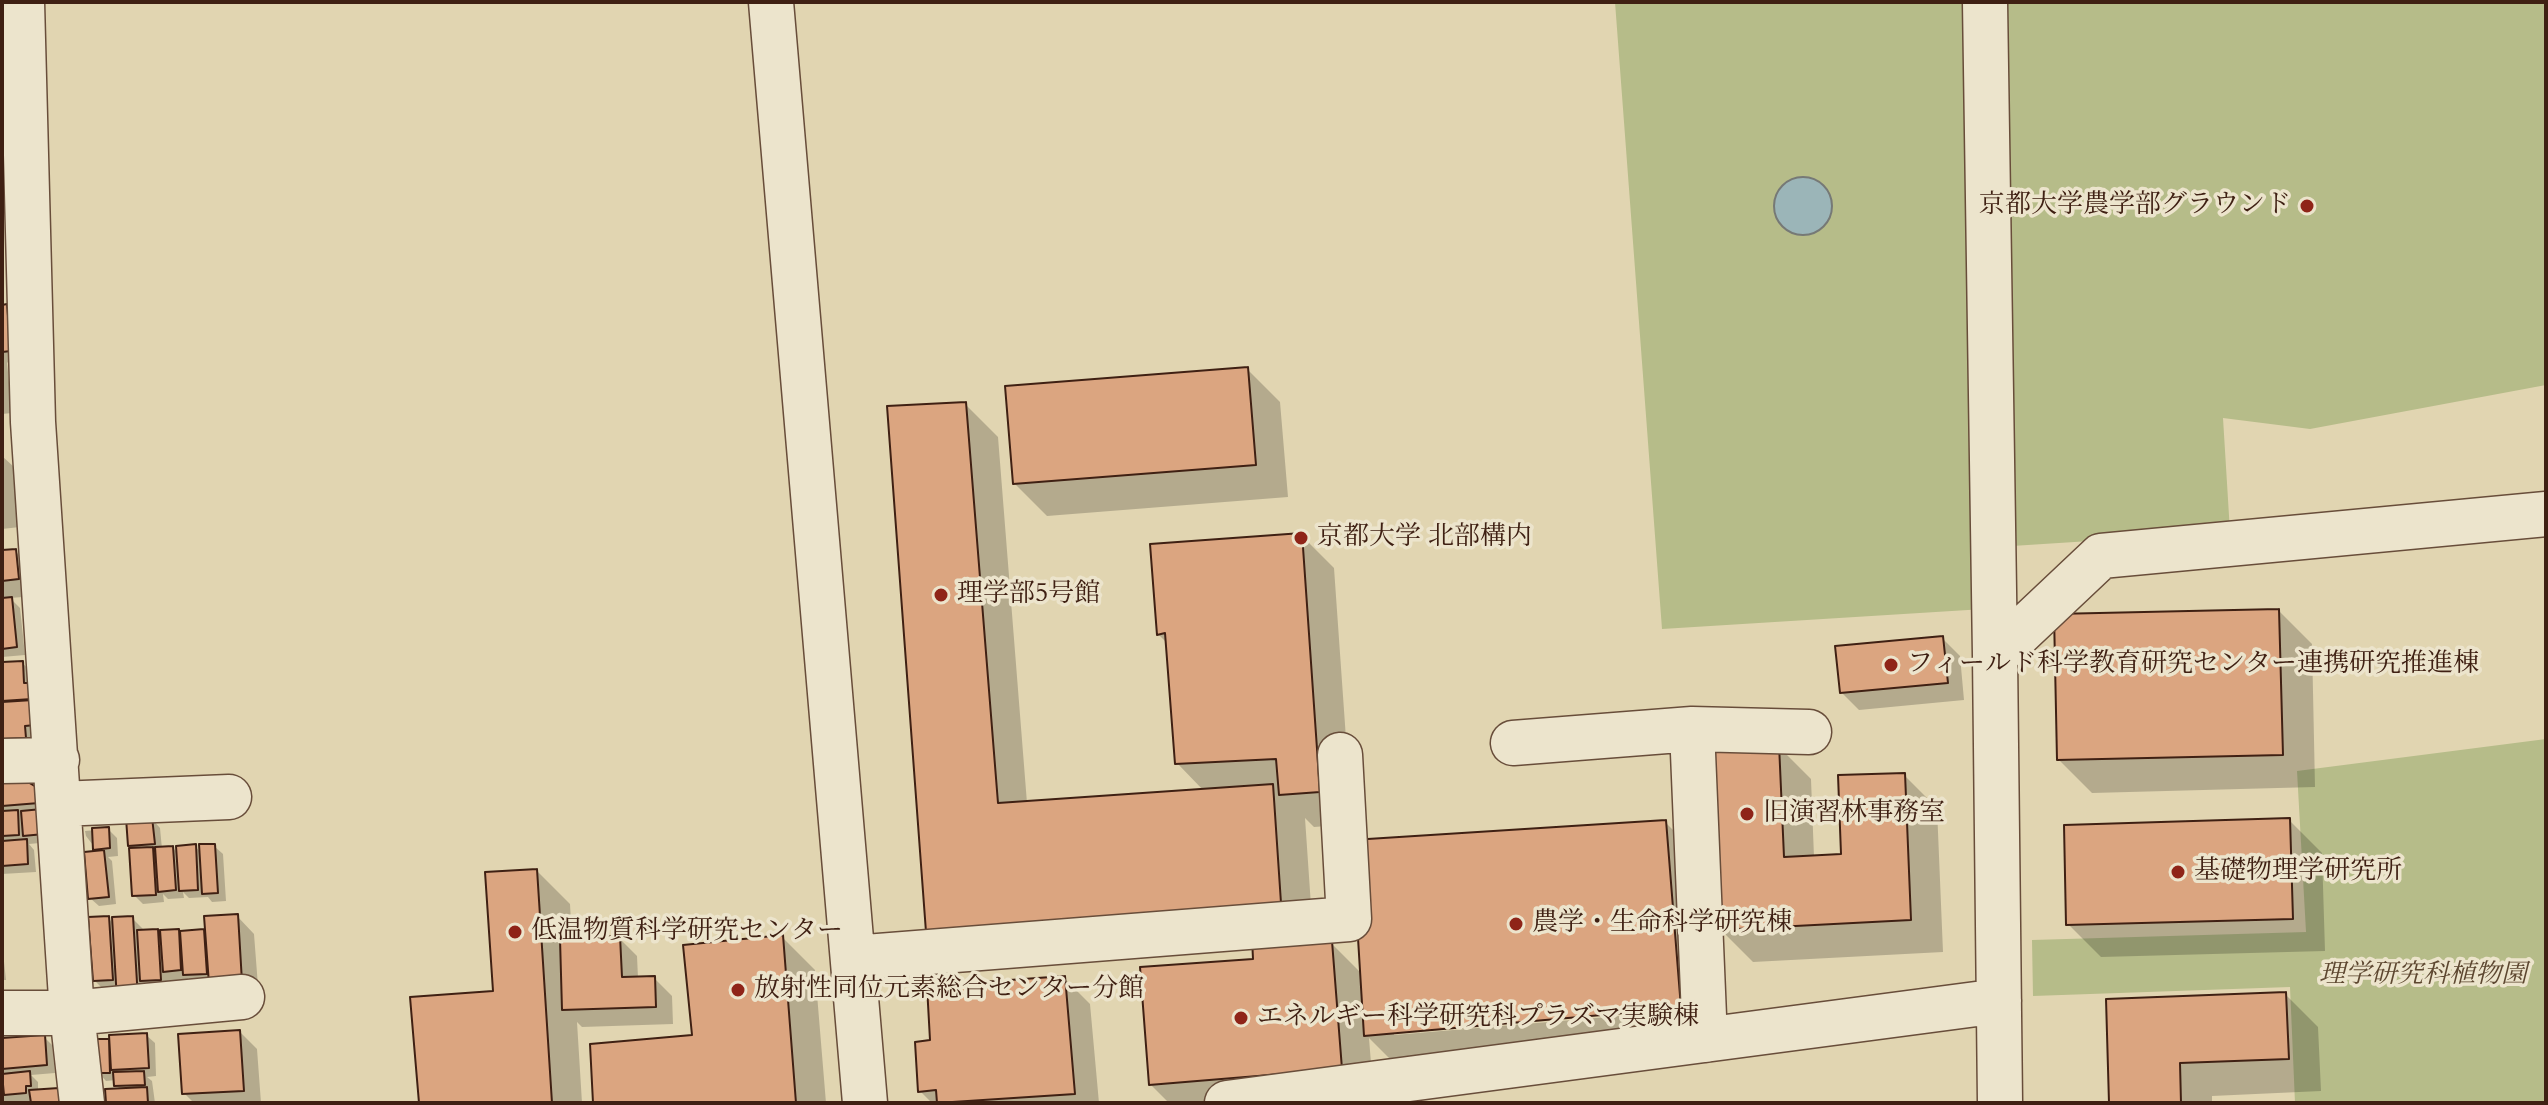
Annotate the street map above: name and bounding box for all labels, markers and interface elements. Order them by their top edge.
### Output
place label: 京都大学農学部グラウンド [1979,190,2291,222]
marker: 京都大学農学部グラウンド [2298,197,2316,215]
place label: 京都大学 北部構内 [1317,522,1532,554]
marker: 京都大学 北部構内 [1292,529,1310,547]
place label: 理学部5号館 [957,579,1100,611]
marker: 理学部5号館 [932,586,950,604]
place label: フィールド科学教育研究センター連携研究推進棟 [1907,649,2479,681]
marker: フィールド科学教育研究センター連携研究推進棟 [1882,656,1900,674]
place label: 旧演習林事務室 [1763,798,1945,830]
marker: 旧演習林事務室 [1738,805,1756,823]
place label: 基礎物理学研究所 [2194,856,2402,888]
marker: 基礎物理学研究所 [2169,863,2187,881]
place label: 農学・生命科学研究棟 [1532,908,1792,940]
marker: 農学・生命科学研究棟 [1507,915,1525,933]
place label: 低温物質科学研究センター [531,916,843,948]
marker: 低温物質科学研究センター [506,923,524,941]
park label: 理学研究科植物園 [2319,960,2527,992]
place label: 放射性同位元素総合センター分館 [754,974,1144,1006]
marker: 放射性同位元素総合センター分館 [729,981,747,999]
place label: エネルギー科学研究科プラズマ実験棟 [1257,1002,1699,1034]
marker: エネルギー科学研究科プラズマ実験棟 [1232,1009,1250,1027]

